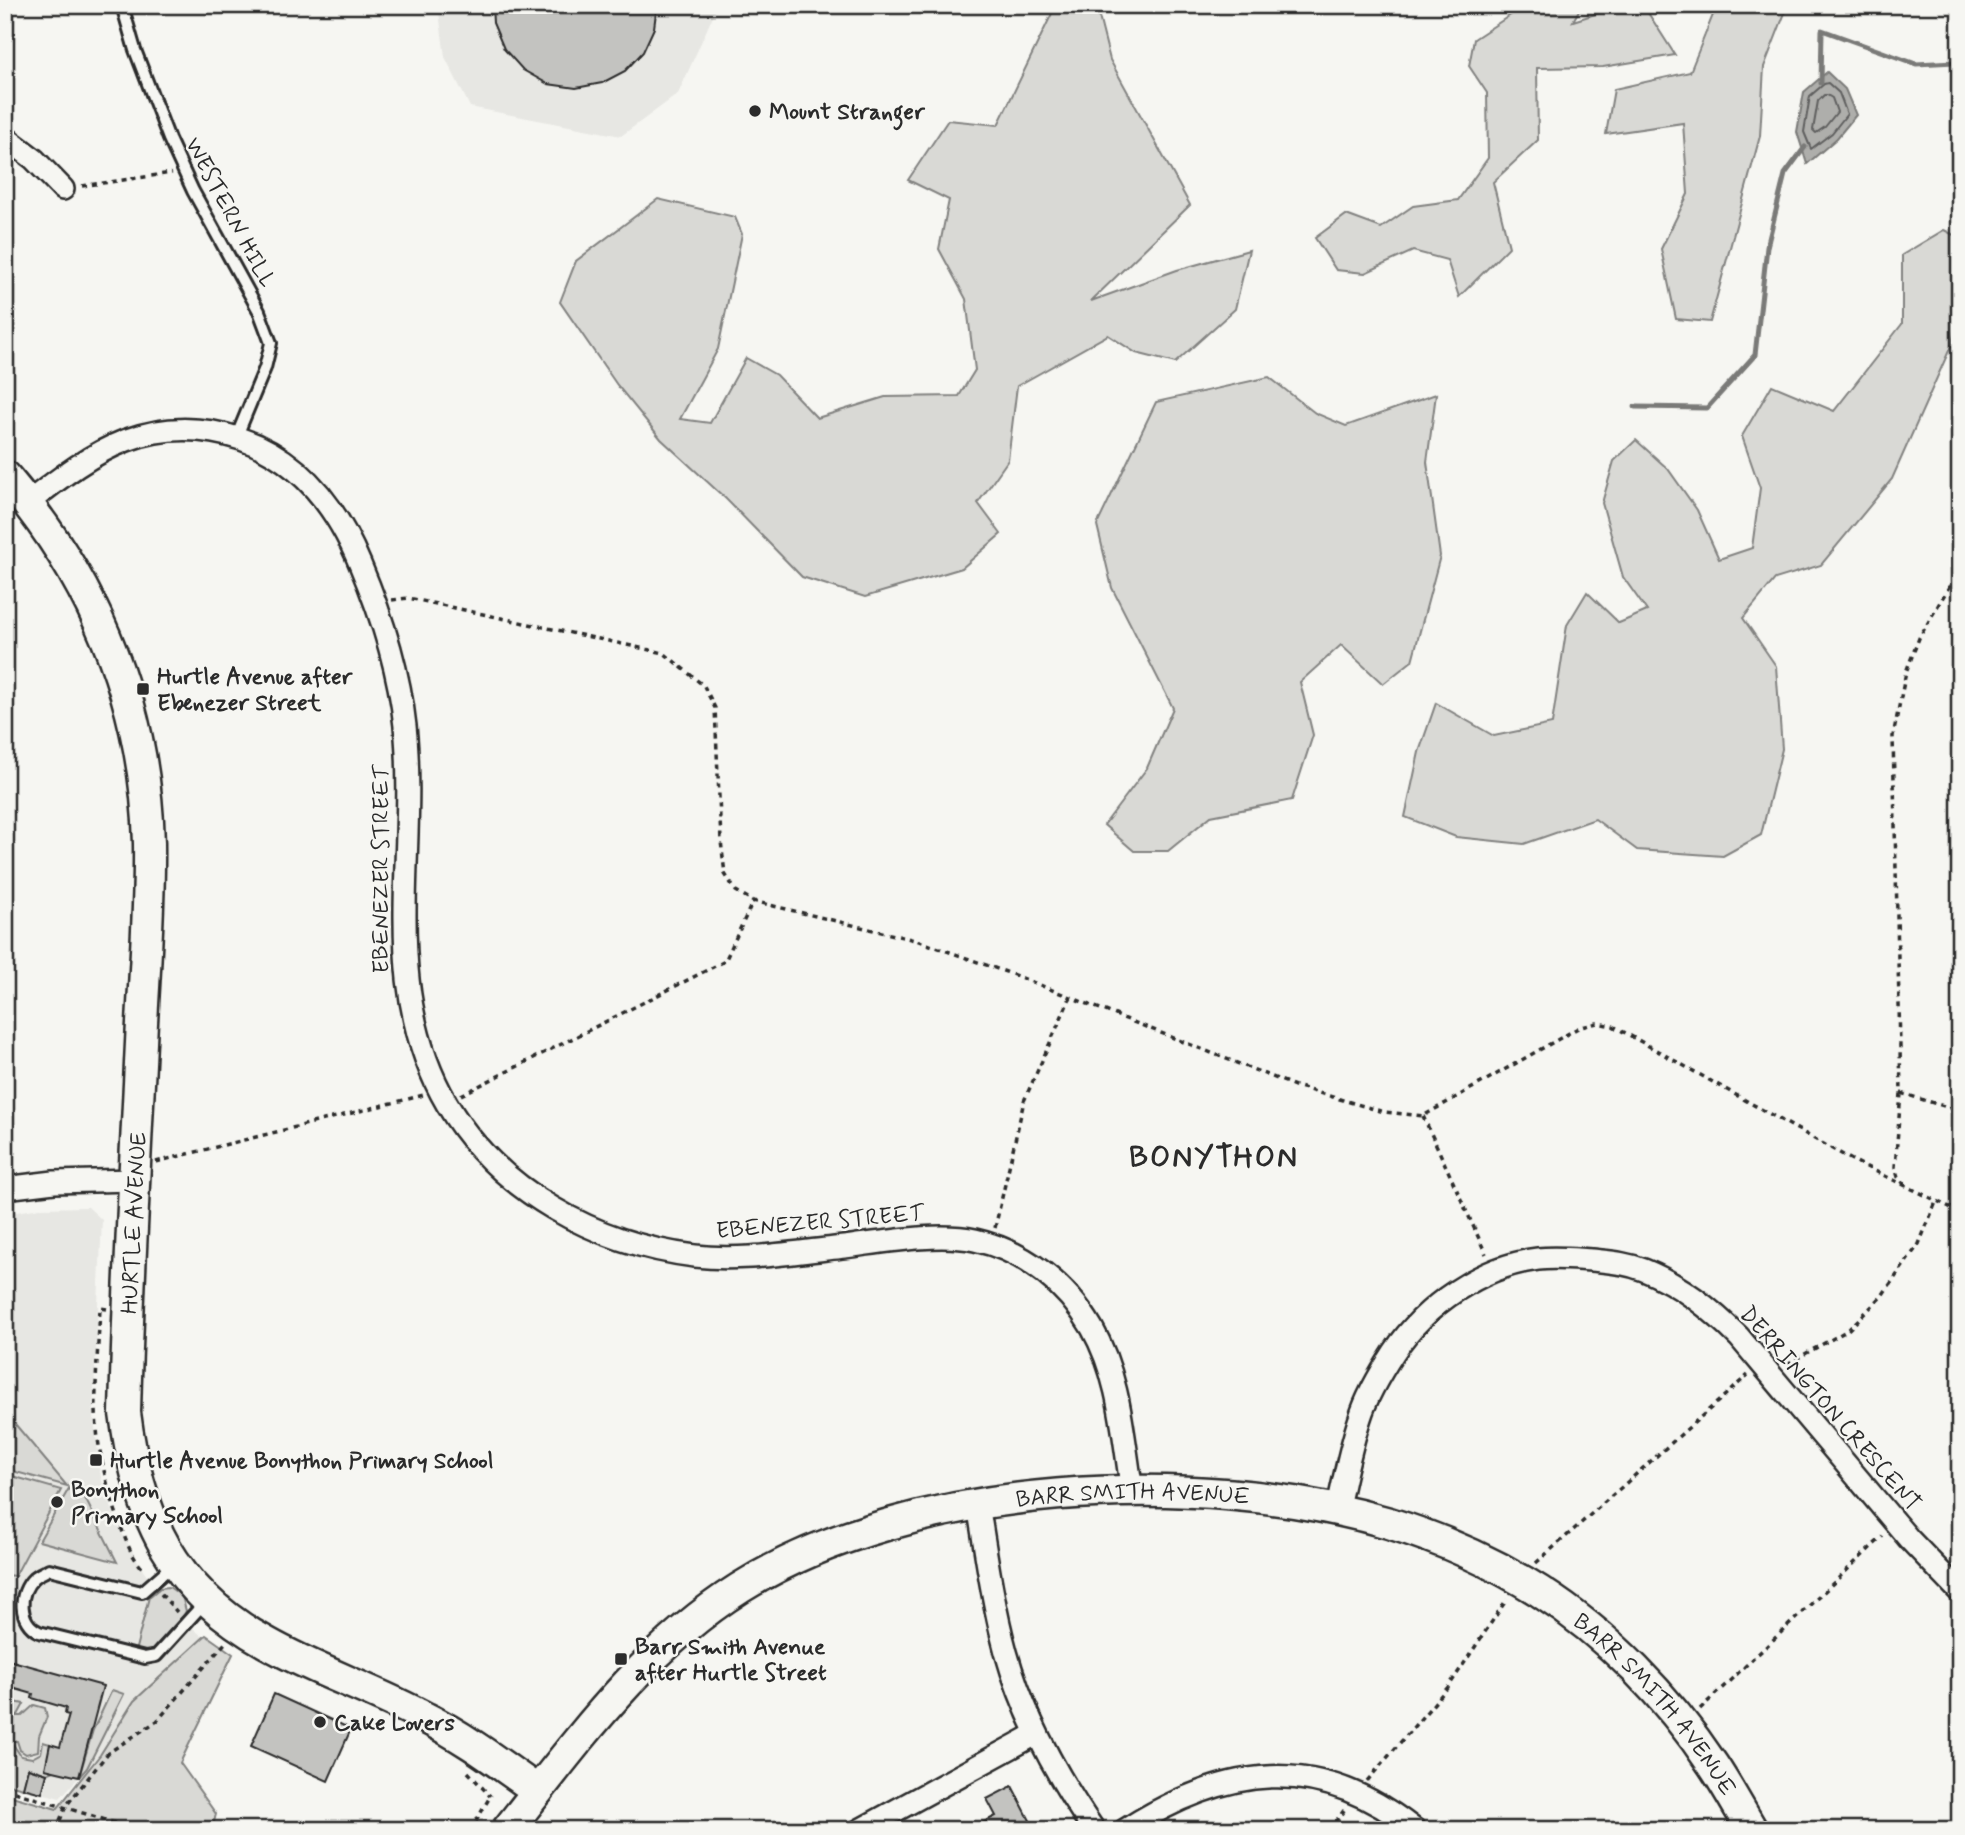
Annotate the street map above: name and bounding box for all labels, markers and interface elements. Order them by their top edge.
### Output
place label: Mount Stranger [769,98,926,131]
marker: Mount Stranger [747,103,763,119]
street label: WESTERN HILL [177,133,281,293]
place label: Hurtle Avenue after Ebenezer Street [157,663,354,719]
marker: Hurtle Avenue after Ebenezer Street [135,681,151,697]
street label: EBENEZER STREET [367,763,397,973]
street label: HURTLE AVENUE [115,1131,155,1315]
district label: BONYTHON [1129,1138,1299,1177]
street label: EBENEZER STREET [715,1199,927,1247]
street label: DERRINGTON CRESCENT [1732,1300,1927,1518]
place label: Hurtle Avenue Bonython Primary School [110,1447,493,1477]
marker: Hurtle Avenue Bonython Primary School [88,1452,104,1468]
place label: Bonython Primary School [71,1476,223,1532]
street label: BARR SMITH AVENUE [1014,1478,1251,1516]
marker: Bonython Primary School [49,1494,65,1510]
street label: BARR SMITH AVENUE [1566,1607,1742,1802]
place label: Barr Smith Avenue after Hurtle Street [635,1633,827,1689]
marker: Barr Smith Avenue after Hurtle Street [613,1651,629,1667]
place label: Cake Lovers [334,1709,455,1739]
marker: Cake Lovers [312,1714,328,1730]

